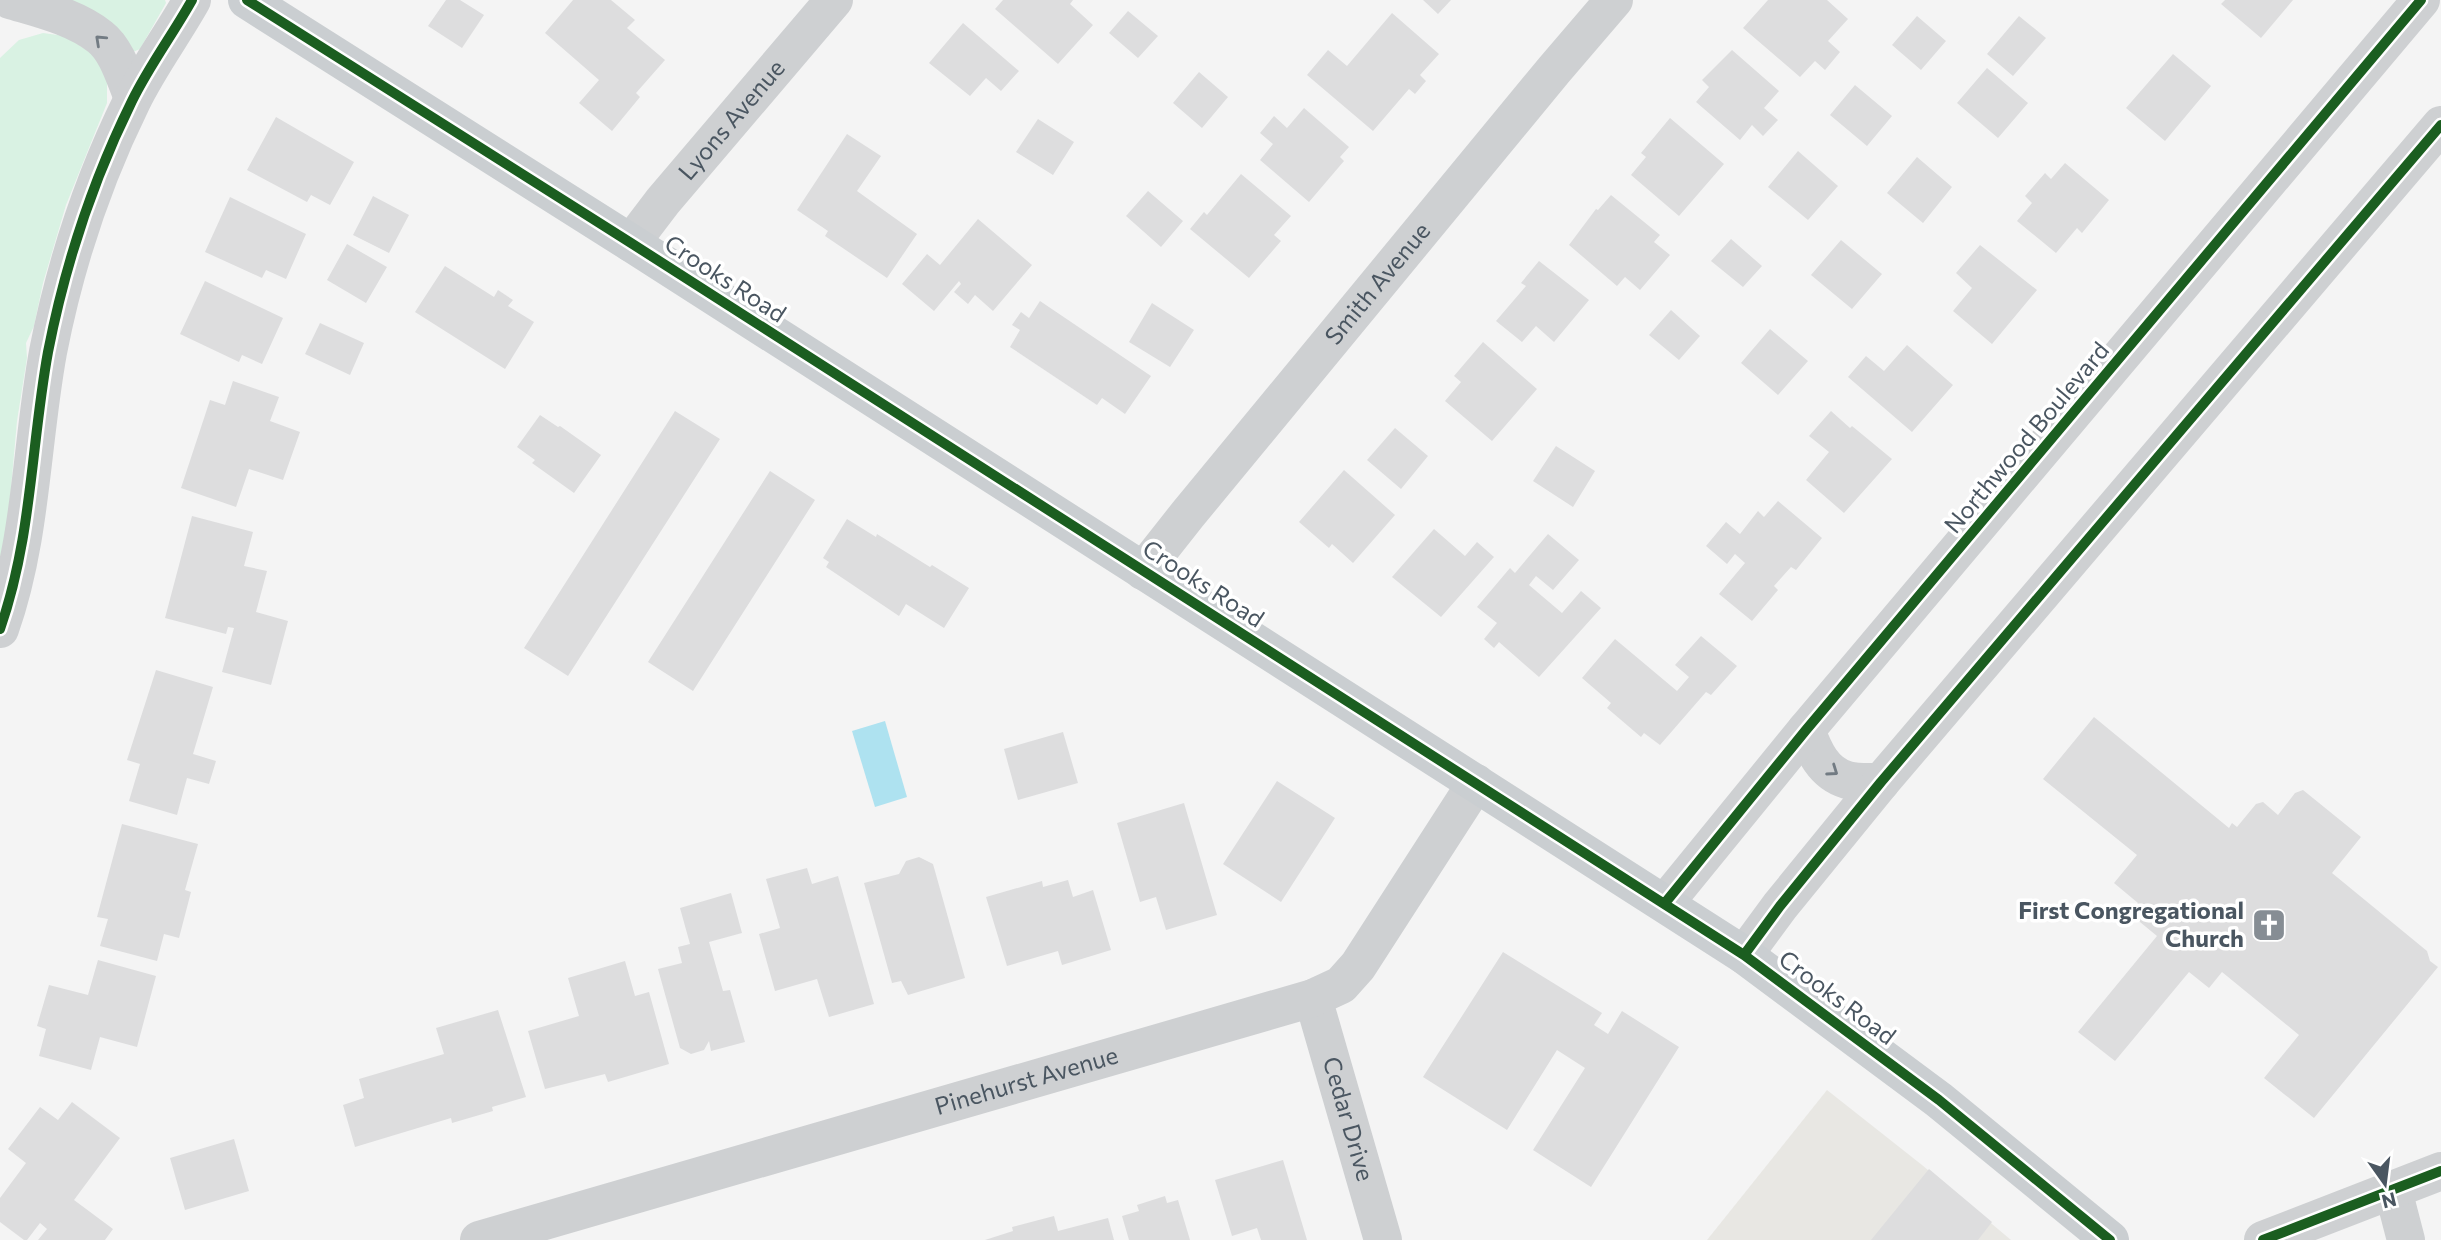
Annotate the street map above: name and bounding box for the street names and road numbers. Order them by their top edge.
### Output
street label: Lyons Avenue [671,53,790,185]
street label: Smith Avenue [1318,216,1435,350]
street label: Crooks Road [660,228,792,328]
street label: Northwood Boulevard [1937,336,2114,539]
street label: Crooks Road [1138,533,1270,633]
street label: Crooks Road [1774,943,1902,1050]
street label: Pinehurst Avenue [931,1039,1121,1120]
street label: Cedar Drive [1318,1053,1381,1184]

